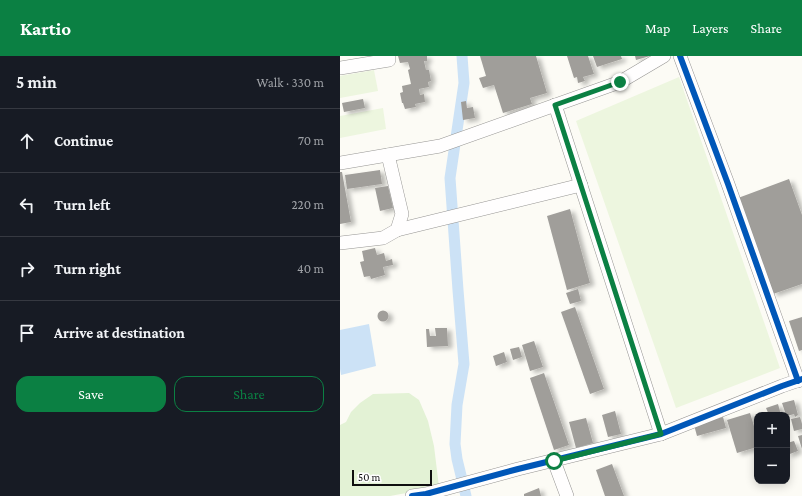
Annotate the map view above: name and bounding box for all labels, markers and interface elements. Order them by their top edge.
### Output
text: Kartio [20,18,71,39]
text: Map [645,20,670,36]
text: Layers [692,20,729,36]
text: Share [751,20,782,36]
text: 5 min [16,73,57,92]
route end [611,73,629,91]
text: Walk · 330 m [256,75,324,90]
icon: ahead [16,130,38,152]
text: Continue [54,133,113,149]
text: 70 m [298,133,324,148]
icon: left [16,194,38,216]
text: Turn left [54,197,110,213]
text: 220 m [291,197,324,212]
icon: right [16,258,38,280]
text: Turn right [54,261,121,277]
text: 40 m [297,261,324,276]
icon: arrive [16,322,38,344]
text: Arrive at destination [54,325,185,341]
button: Save [16,376,166,412]
button: Share [174,376,324,412]
map controls [754,412,790,484]
button: + [754,412,790,448]
button: − [754,448,790,484]
route start [545,452,563,470]
scale bar [352,468,432,487]
text: 50 m [358,471,380,483]

